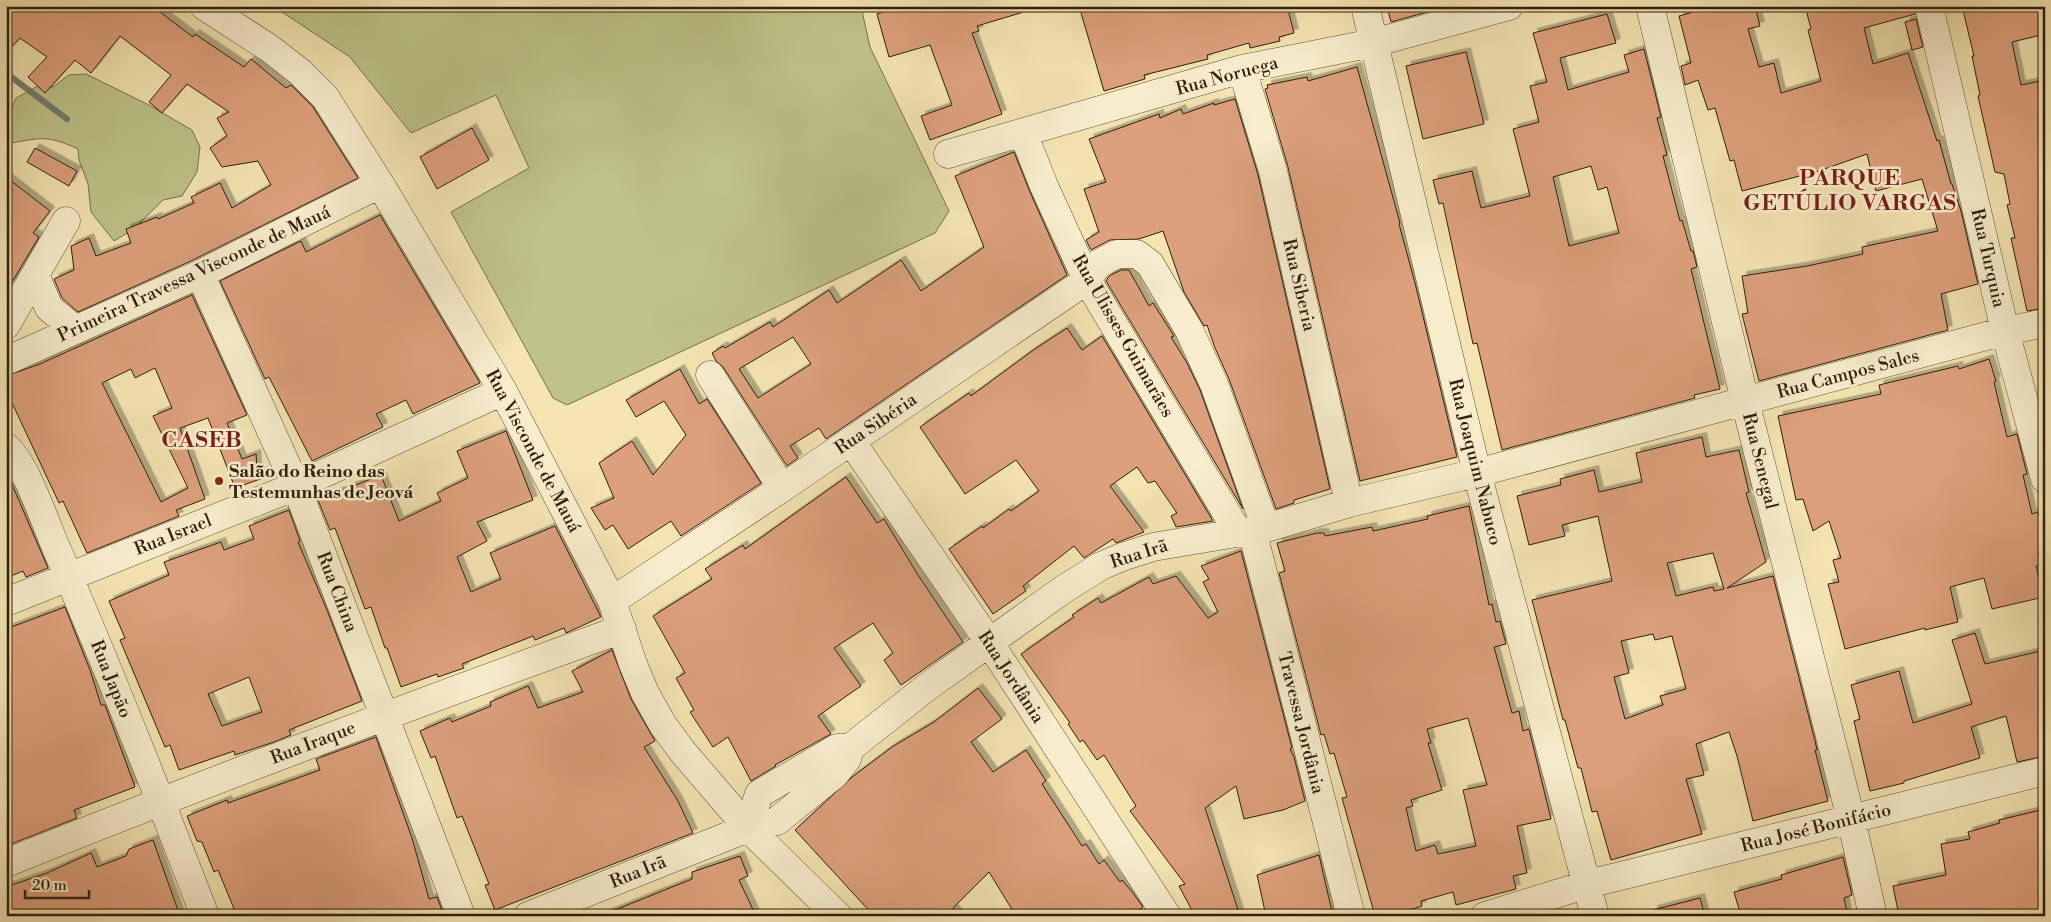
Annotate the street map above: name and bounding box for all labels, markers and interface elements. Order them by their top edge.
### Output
street label: Rua Noruega [1173,51,1281,101]
district label: PARQUE GETÚLIO VARGAS [1743,165,1957,217]
street label: Primeira Travessa Visconde de Mauá [54,200,335,348]
street label: Rua Turquia [1965,206,2011,311]
street label: Rua Siberia [1277,236,1321,334]
street label: Rua Ulisses Guimarães [1067,250,1179,422]
street label: Rua Campos Sales [1774,344,1922,404]
street label: Rua Visconde de Mauá [480,365,586,537]
street label: Rua Joaquim Nabuco [1443,376,1507,548]
street label: Rua Sibéria [830,388,922,460]
street label: Rua Senegal [1737,410,1783,512]
district label: CASEB [161,427,243,454]
place label: Salão do Reino das Testemunhas de Jeová [229,460,414,504]
marker: Salão do Reino das Testemunhas de Jeová [213,475,225,487]
street label: Rua Israel [131,509,216,561]
street label: Rua Irã [1107,534,1172,574]
street label: Rua China [311,548,363,636]
street label: Rua Jordânia [972,626,1050,728]
street label: Rua Japão [85,637,137,721]
street label: Travessa Jordânia [1272,650,1330,797]
street label: Rua Iraque [267,716,359,770]
street label: Rua José Bonifácio [1738,798,1894,858]
street label: Rua Irã [606,850,671,894]
scale bar [25,867,89,899]
text: 20 m [32,876,67,895]

